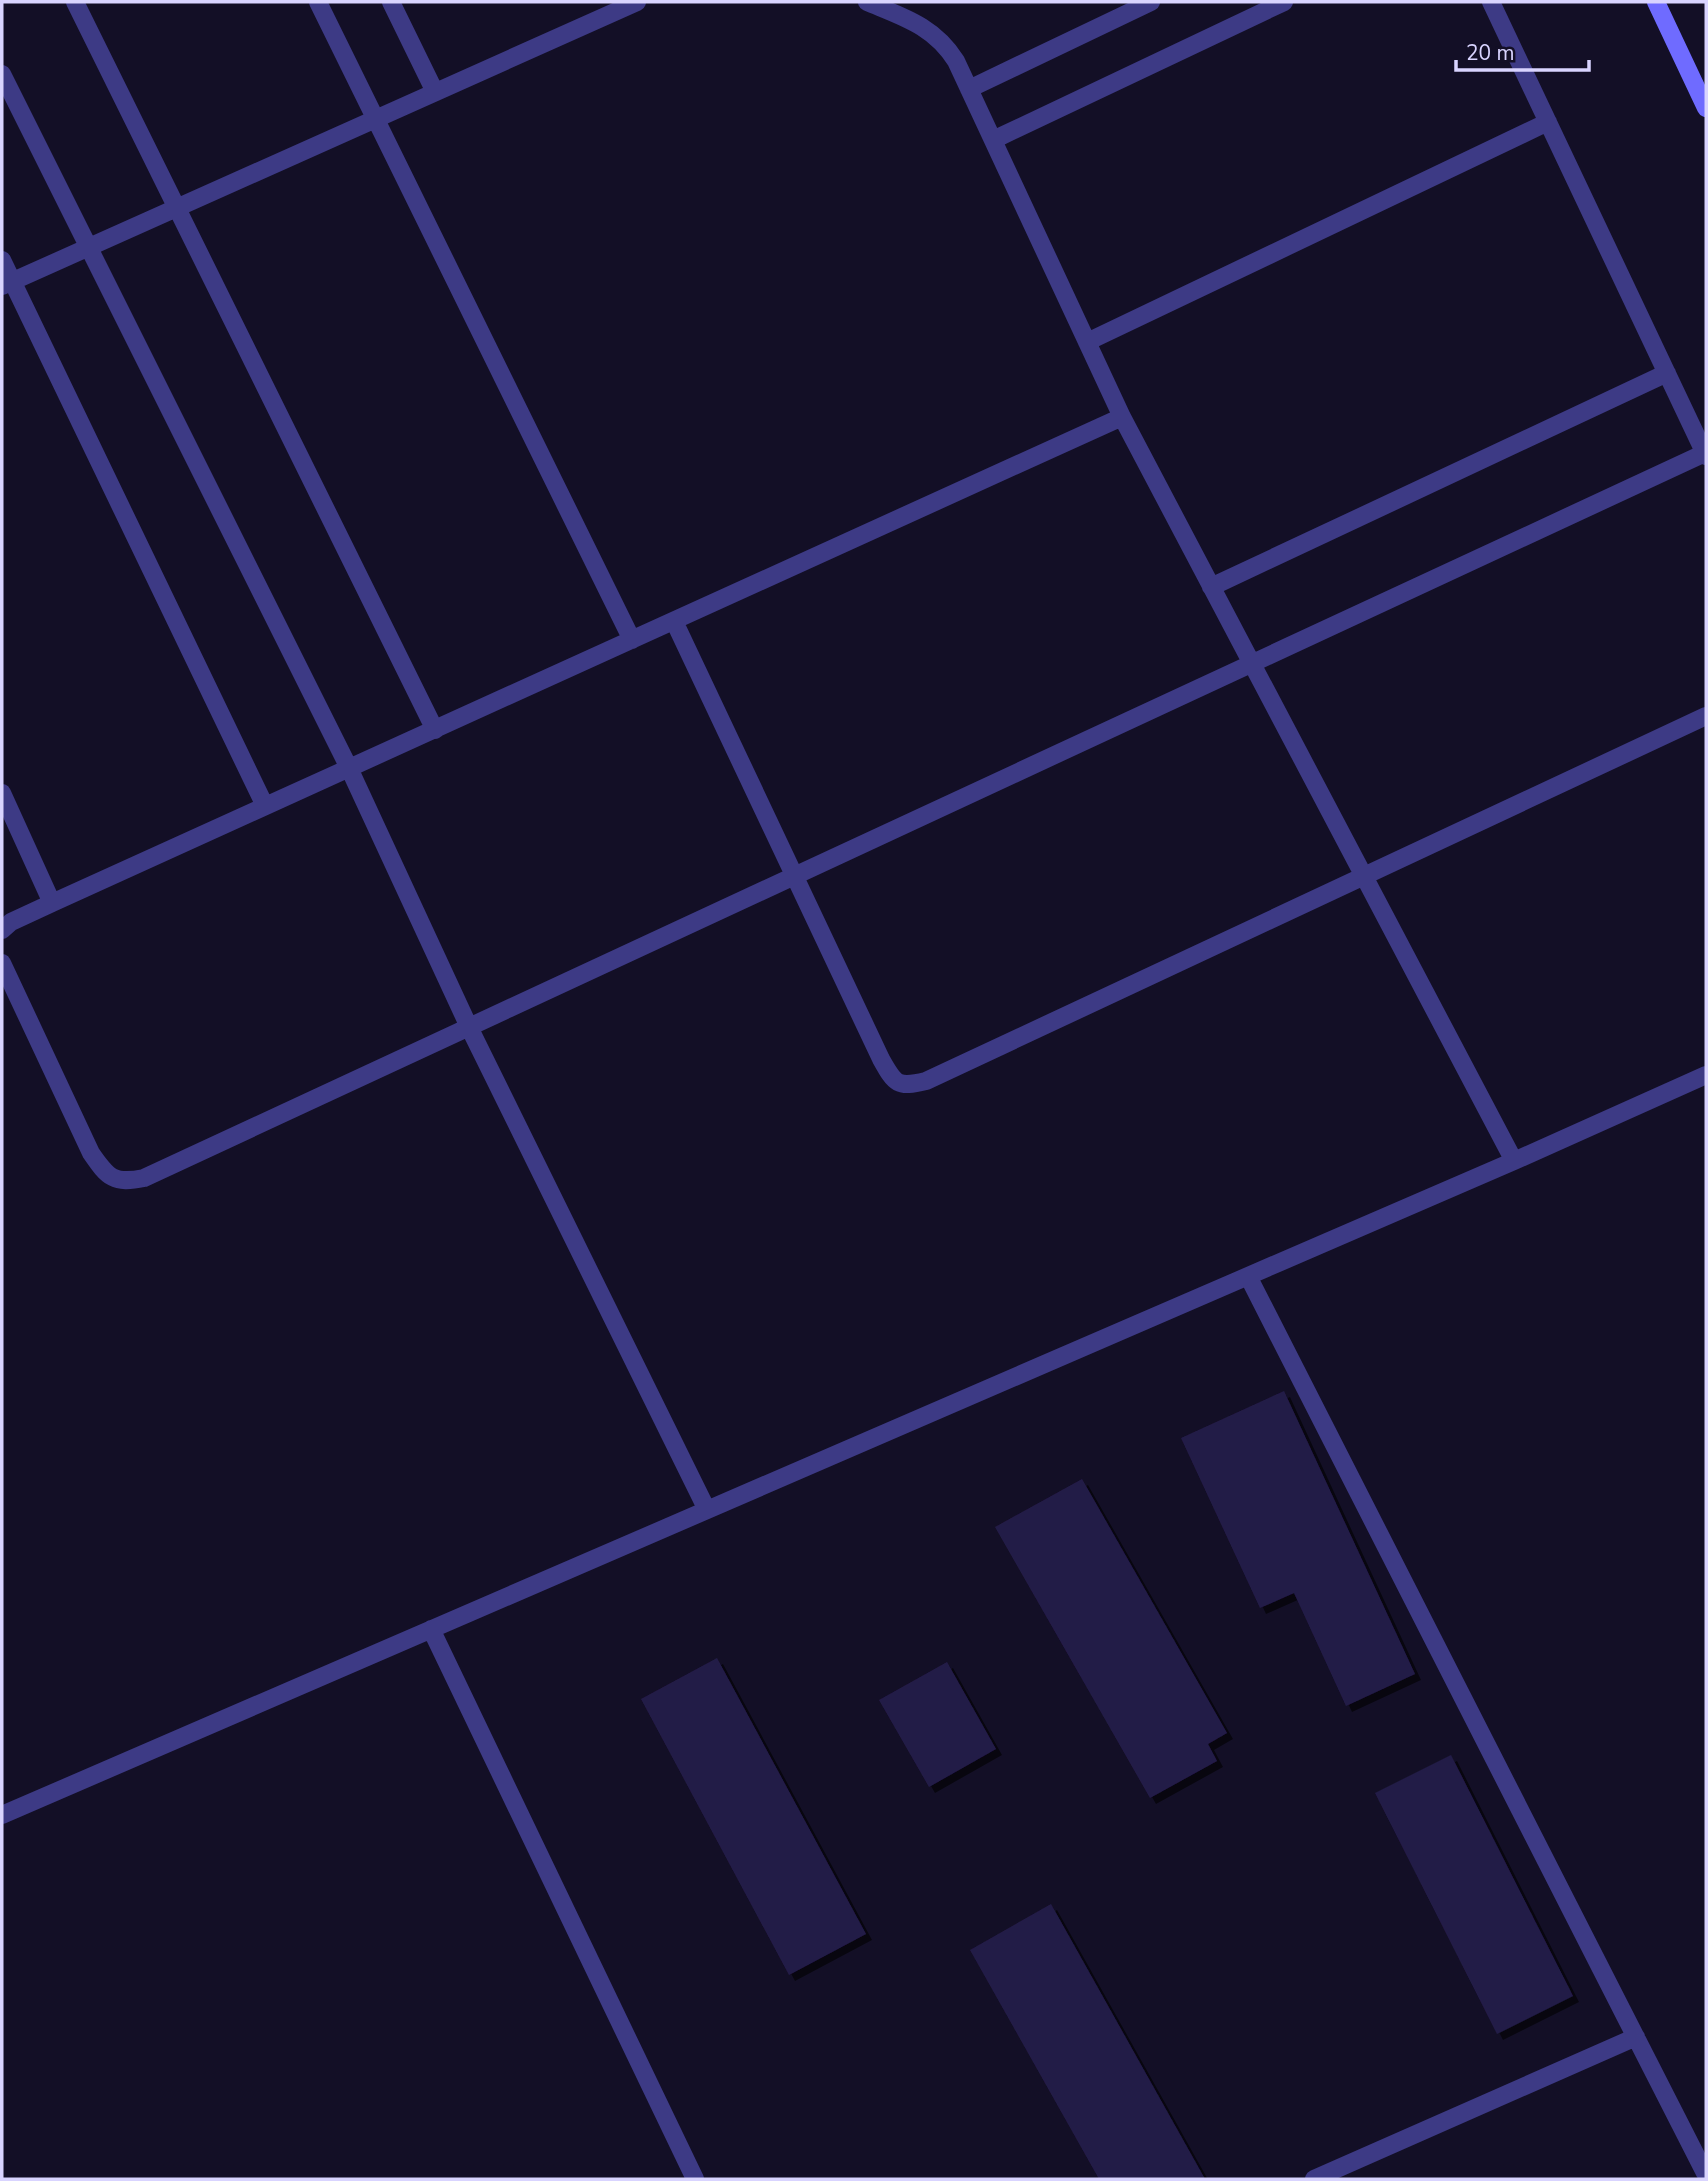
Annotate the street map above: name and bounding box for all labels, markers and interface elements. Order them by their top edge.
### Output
scale bar [1456,28,1589,72]
text: 20 m [1466,39,1515,67]

